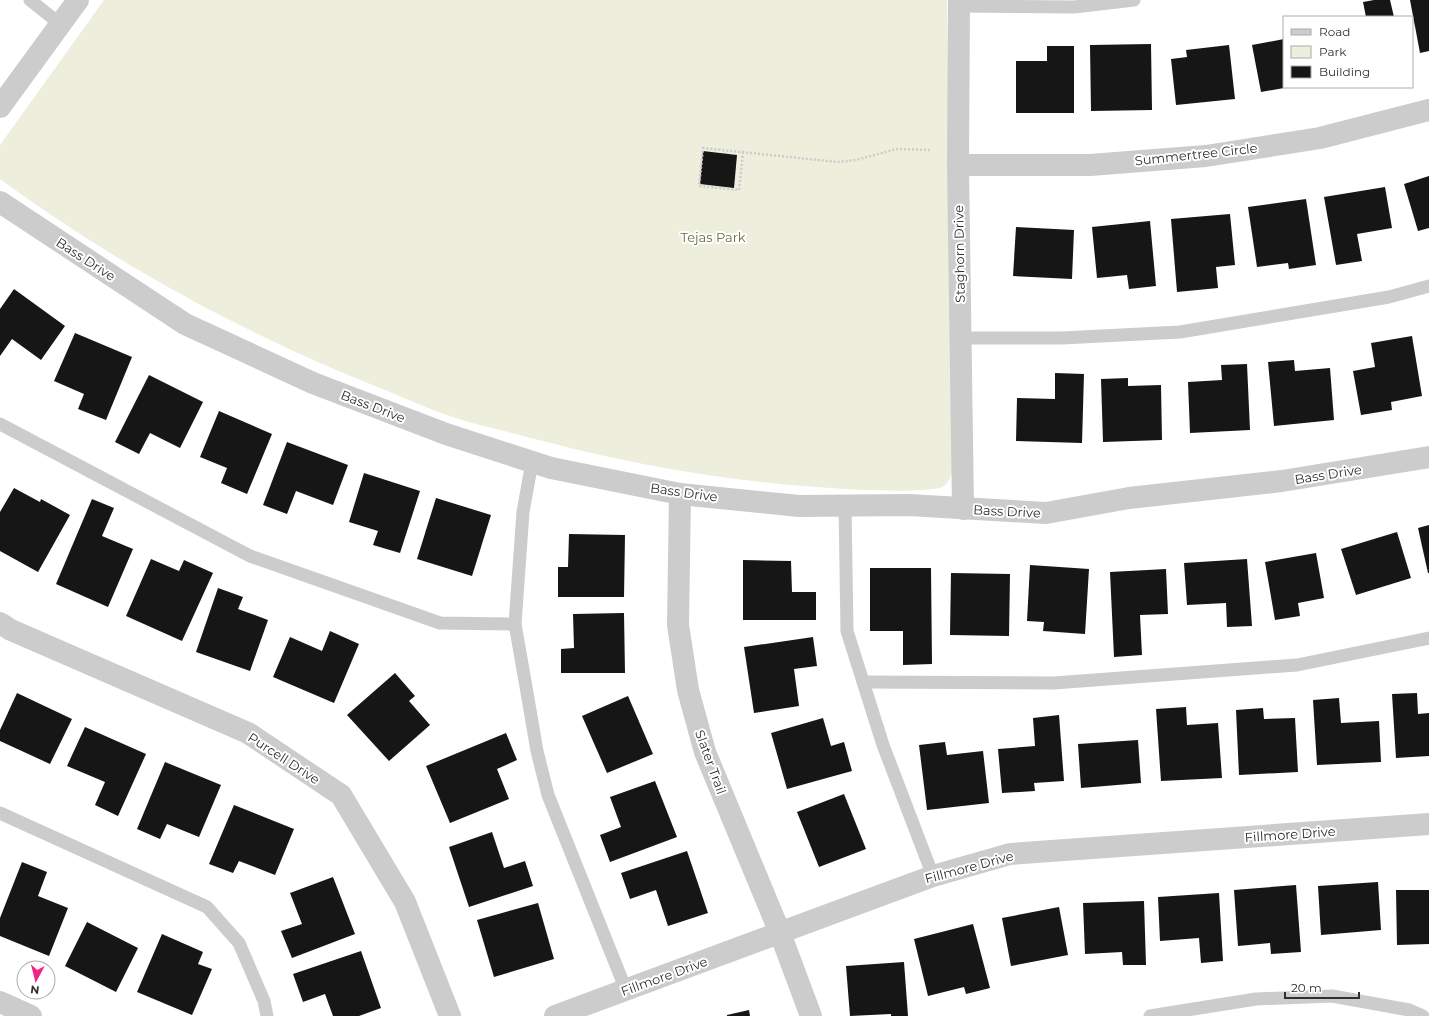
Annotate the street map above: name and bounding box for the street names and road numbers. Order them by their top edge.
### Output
street label: Summertree Circle [1134,140,1258,168]
street label: Staghorn Drive [950,205,968,303]
street label: Bass Drive [53,234,119,284]
street label: Bass Drive [339,386,408,426]
street label: Bass Drive [1293,461,1363,487]
street label: Bass Drive [649,479,719,505]
street label: Bass Drive [973,501,1041,521]
street label: Slater Trail [692,728,730,796]
street label: Purcell Drive [245,729,323,787]
street label: Fillmore Drive [1244,823,1336,845]
street label: Fillmore Drive [923,847,1015,887]
street label: Fillmore Drive [618,953,710,999]

